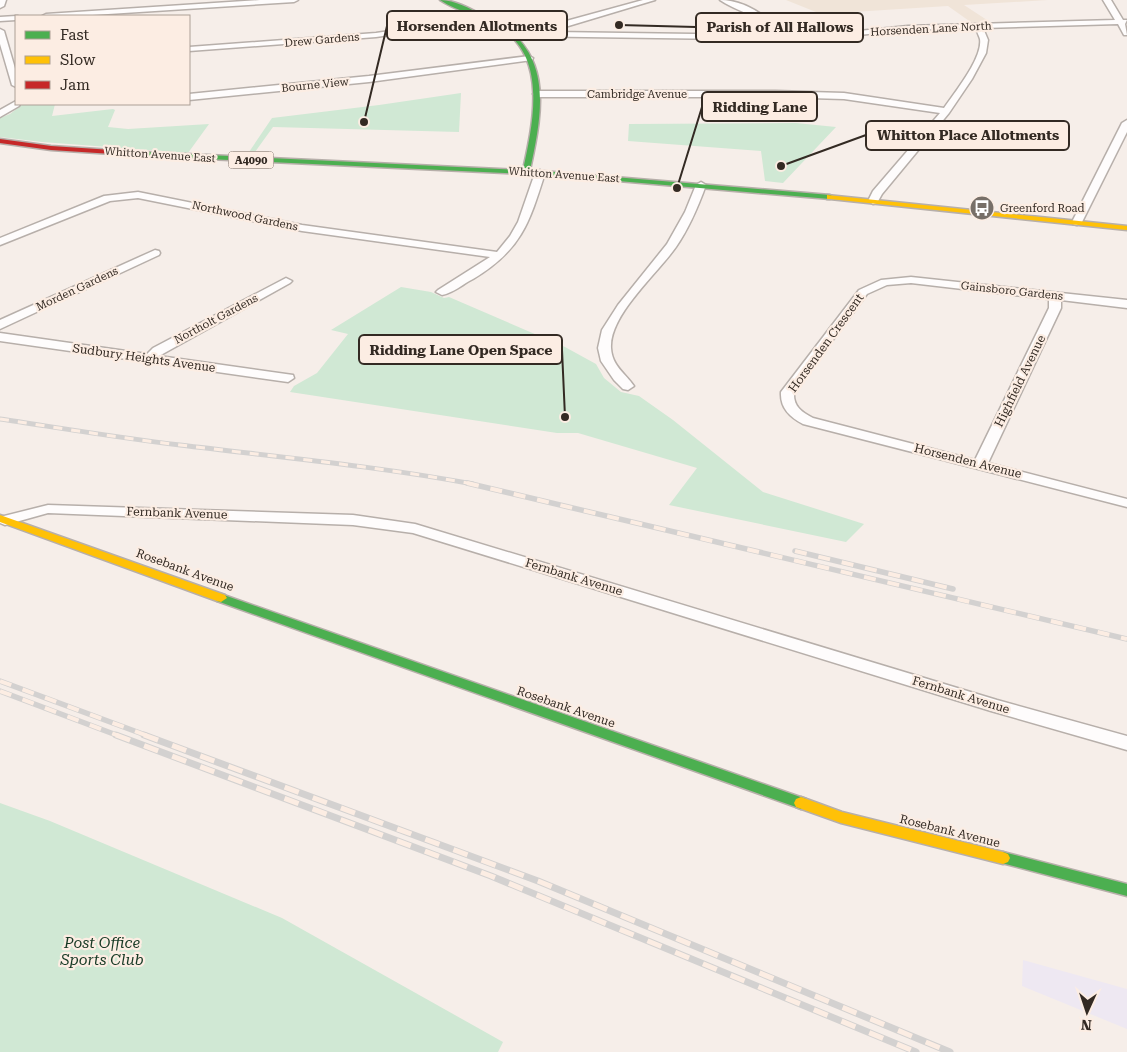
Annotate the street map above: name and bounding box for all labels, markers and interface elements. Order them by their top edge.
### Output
callout: Horsenden Allotments [387,11,567,40]
callout: Parish of All Hallows [696,13,863,42]
legend [15,15,190,105]
text: Horsenden Allotments [397,18,557,34]
text: Parish of All Hallows [706,19,854,35]
street label: Horsenden Lane North [870,19,992,39]
text: Fast [60,26,90,44]
street label: Drew Gardens [284,30,360,50]
text: Slow [60,51,96,69]
street label: Bourne View [281,75,350,95]
text: Jam [60,76,90,94]
street label: Cambridge Avenue [587,88,687,101]
callout: Ridding Lane [702,92,817,121]
text: Ridding Lane [713,99,807,115]
callout: Whitton Place Allotments [866,121,1069,150]
text: Whitton Place Allotments [877,127,1059,143]
street label: Whitton Avenue East [104,145,216,165]
road number: A4090 [228,152,274,168]
street label: Whitton Avenue East [508,165,620,185]
bus stop icon: Greenford Road [969,195,995,221]
street label: Northwood Gardens [191,198,299,234]
place label: Greenford Road [1000,202,1085,215]
street label: Morden Gardens [34,264,120,314]
street label: Gainsboro Gardens [960,279,1064,303]
street label: Northolt Gardens [172,291,260,347]
street label: Horsenden Crescent [786,291,867,395]
street label: Highfield Avenue [992,332,1048,429]
callout: Ridding Lane Open Space [359,335,562,364]
street label: Sudbury Heights Avenue [72,341,217,375]
text: Ridding Lane Open Space [370,342,552,358]
street label: Horsenden Avenue [913,441,1024,481]
street label: Fernbank Avenue [126,504,228,522]
street label: Rosebank Avenue [134,546,236,594]
street label: Fernbank Avenue [524,556,625,599]
street label: Fernbank Avenue [911,674,1012,717]
street label: Rosebank Avenue [515,684,617,731]
street label: Rosebank Avenue [898,812,1002,850]
park label: Post Office Sports Club [59,934,144,969]
north arrow [1062,987,1112,1037]
text: N [1080,1017,1092,1033]

